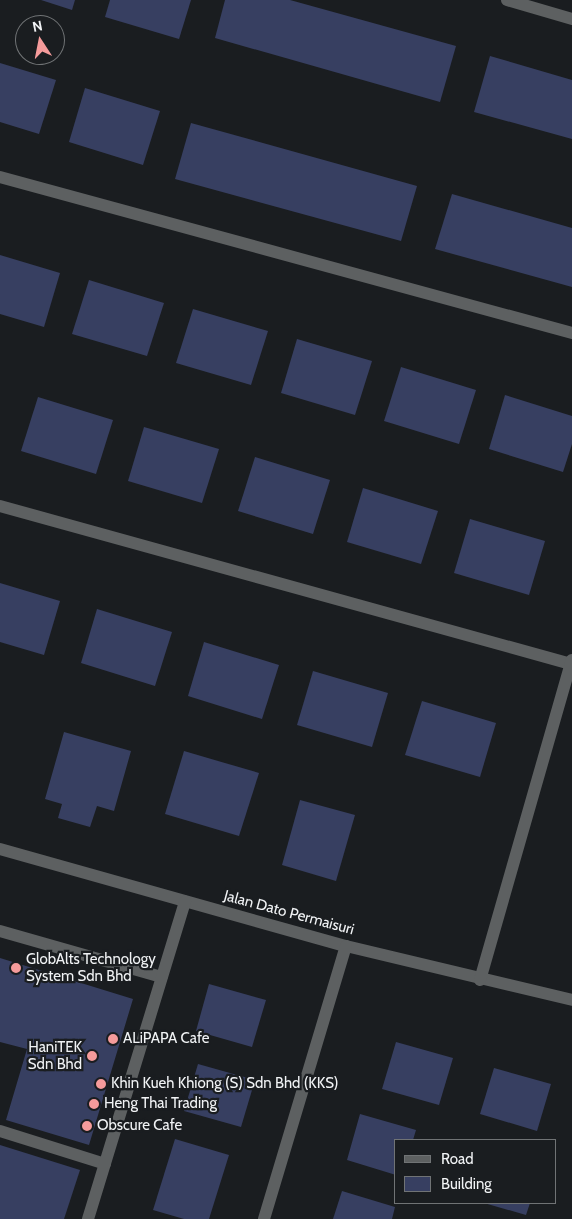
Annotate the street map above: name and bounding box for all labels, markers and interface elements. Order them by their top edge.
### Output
north arrow [15,15,65,65]
text: N [31,16,44,36]
street label: Jalan Dato Permaisuri [222,887,356,939]
place label: GlobAlts Technology System Sdn Bhd [26,950,156,985]
marker: GlobAlts Technology System Sdn Bhd [10,962,22,974]
place label: ALiPAPA Cafe [123,1030,209,1048]
marker: ALiPAPA Cafe [107,1033,119,1045]
place label: HaniTEK Sdn Bhd [28,1038,82,1073]
marker: HaniTEK Sdn Bhd [86,1050,98,1062]
place label: Khin Kueh Khiong (S) Sdn Bhd (KKS) [111,1075,338,1093]
marker: Khin Kueh Khiong (S) Sdn Bhd (KKS) [95,1078,107,1090]
place label: Heng Thai Trading [104,1095,217,1113]
marker: Heng Thai Trading [88,1098,100,1110]
place label: Obscure Cafe [97,1117,182,1135]
marker: Obscure Cafe [81,1120,93,1132]
legend [394,1139,557,1204]
text: Road [441,1150,474,1168]
text: Building [441,1175,492,1193]

